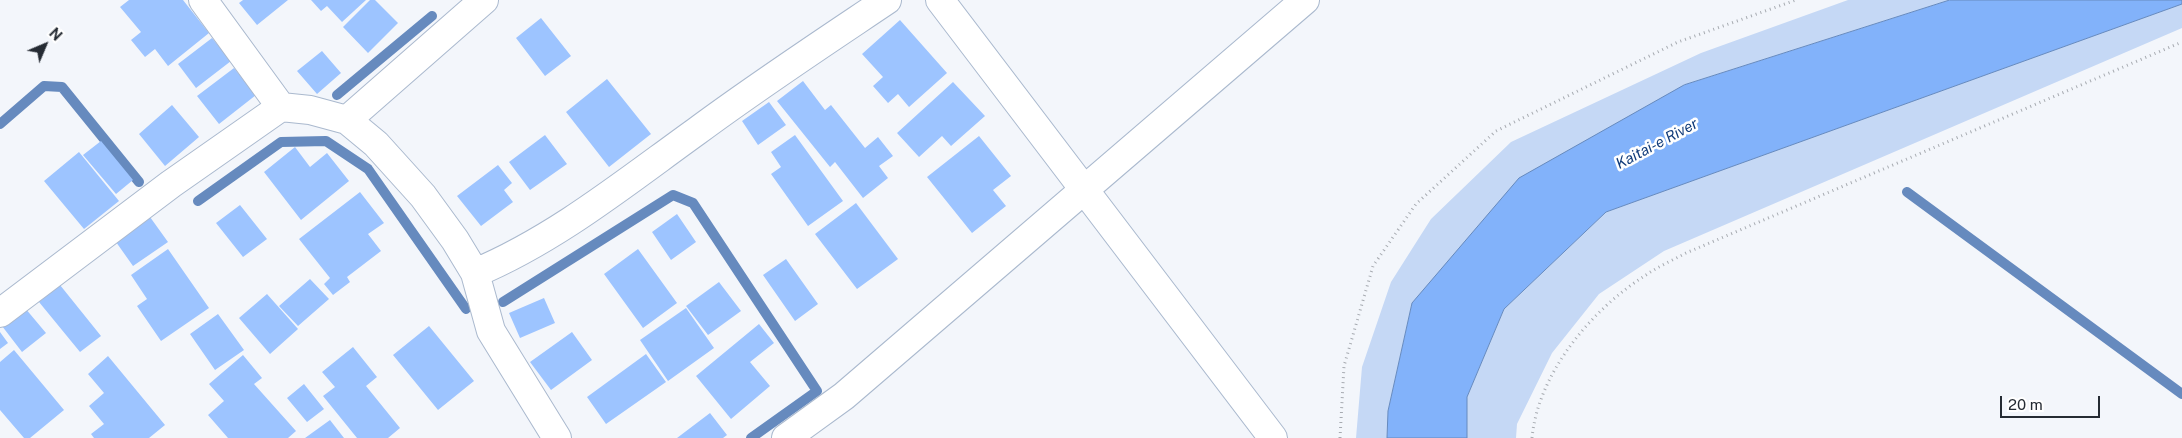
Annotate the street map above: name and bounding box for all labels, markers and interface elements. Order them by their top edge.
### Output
north arrow [20,20,70,70]
text: N [46,25,65,44]
water label: Kaitai-e River [1613,115,1701,173]
scale bar [2002,386,2102,418]
text: 20 m [2008,396,2043,413]

